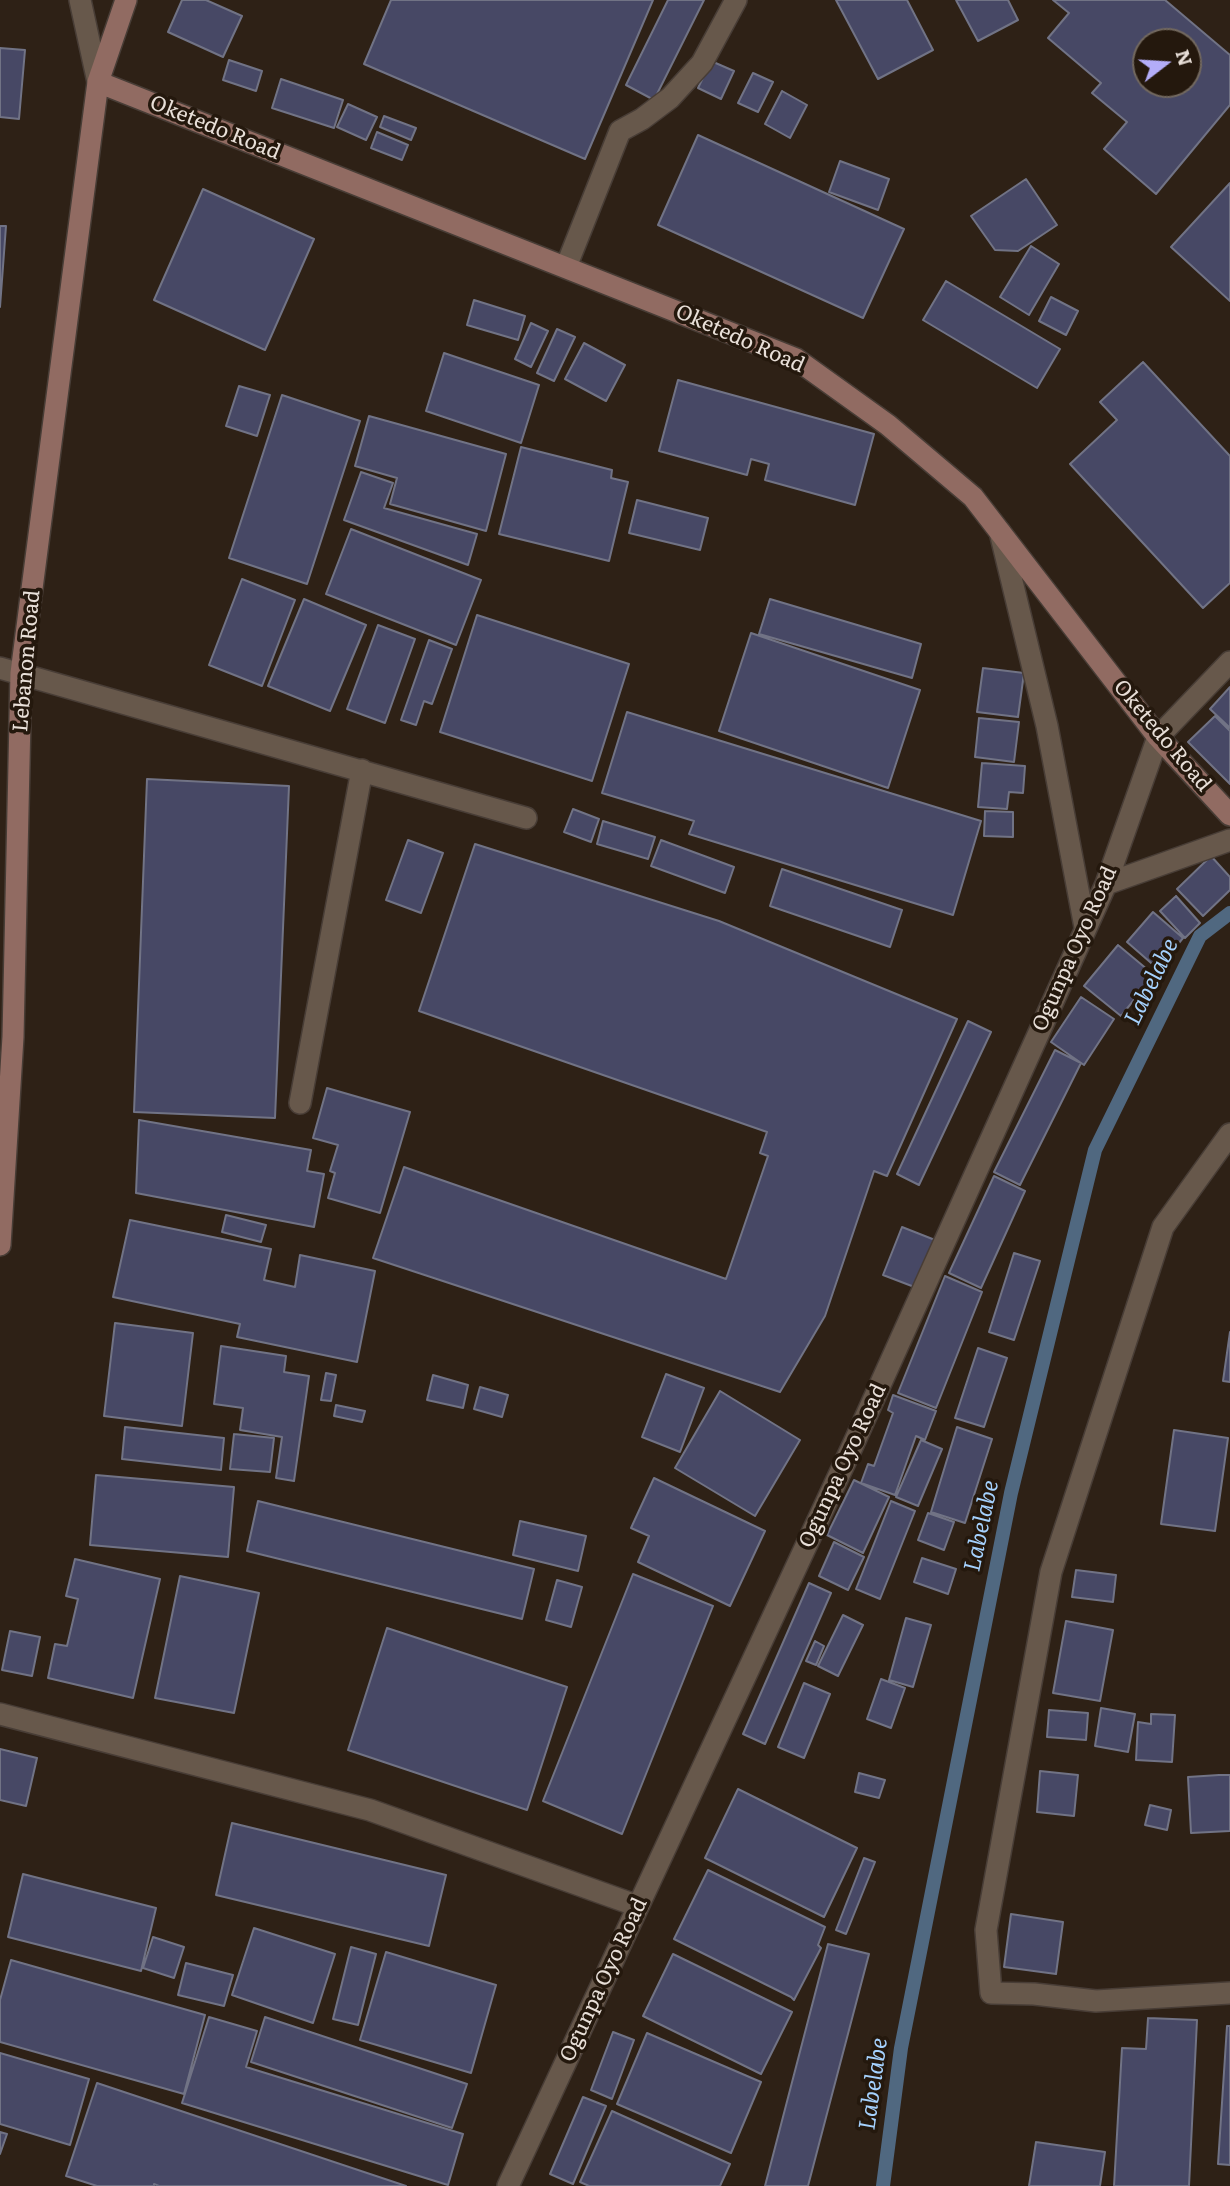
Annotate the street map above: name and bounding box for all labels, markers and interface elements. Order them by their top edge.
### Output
north arrow [1132,28,1202,98]
text: N [1169,46,1201,69]
street label: Oketedo Road [146,90,284,166]
street label: Oketedo Road [672,299,808,379]
street label: Lebanon Road [8,589,46,733]
street label: Oketedo Road [1108,675,1216,797]
street label: Ogunpa Oyo Road [1027,863,1123,1035]
water label: Labelabe [1119,934,1185,1030]
street label: Ogunpa Oyo Road [794,1380,892,1552]
water label: Labelabe [959,1478,1005,1574]
street label: Ogunpa Oyo Road [555,1894,653,2066]
water label: Labelabe [854,2036,894,2132]

